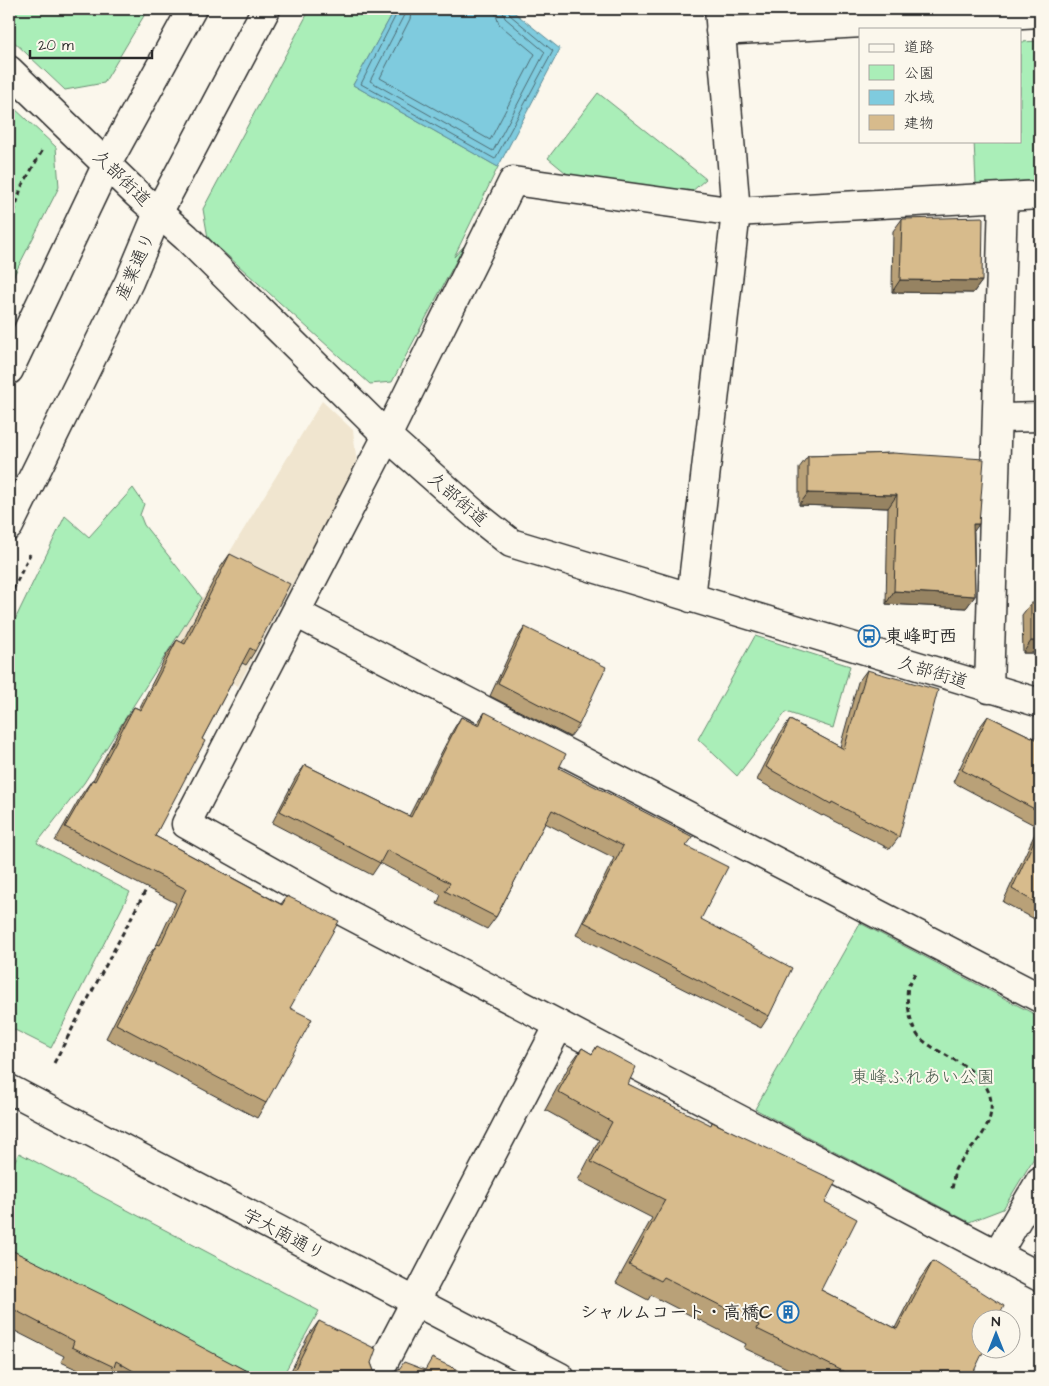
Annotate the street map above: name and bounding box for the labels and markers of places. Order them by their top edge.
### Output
bus stop icon: 東峰町西 [857,624,881,648]
place label: 東峰町西 [885,624,957,649]
place label: シャルムコート・高橋C [580,1300,772,1325]
building icon: シャルムコート・高橋C [776,1300,800,1324]

